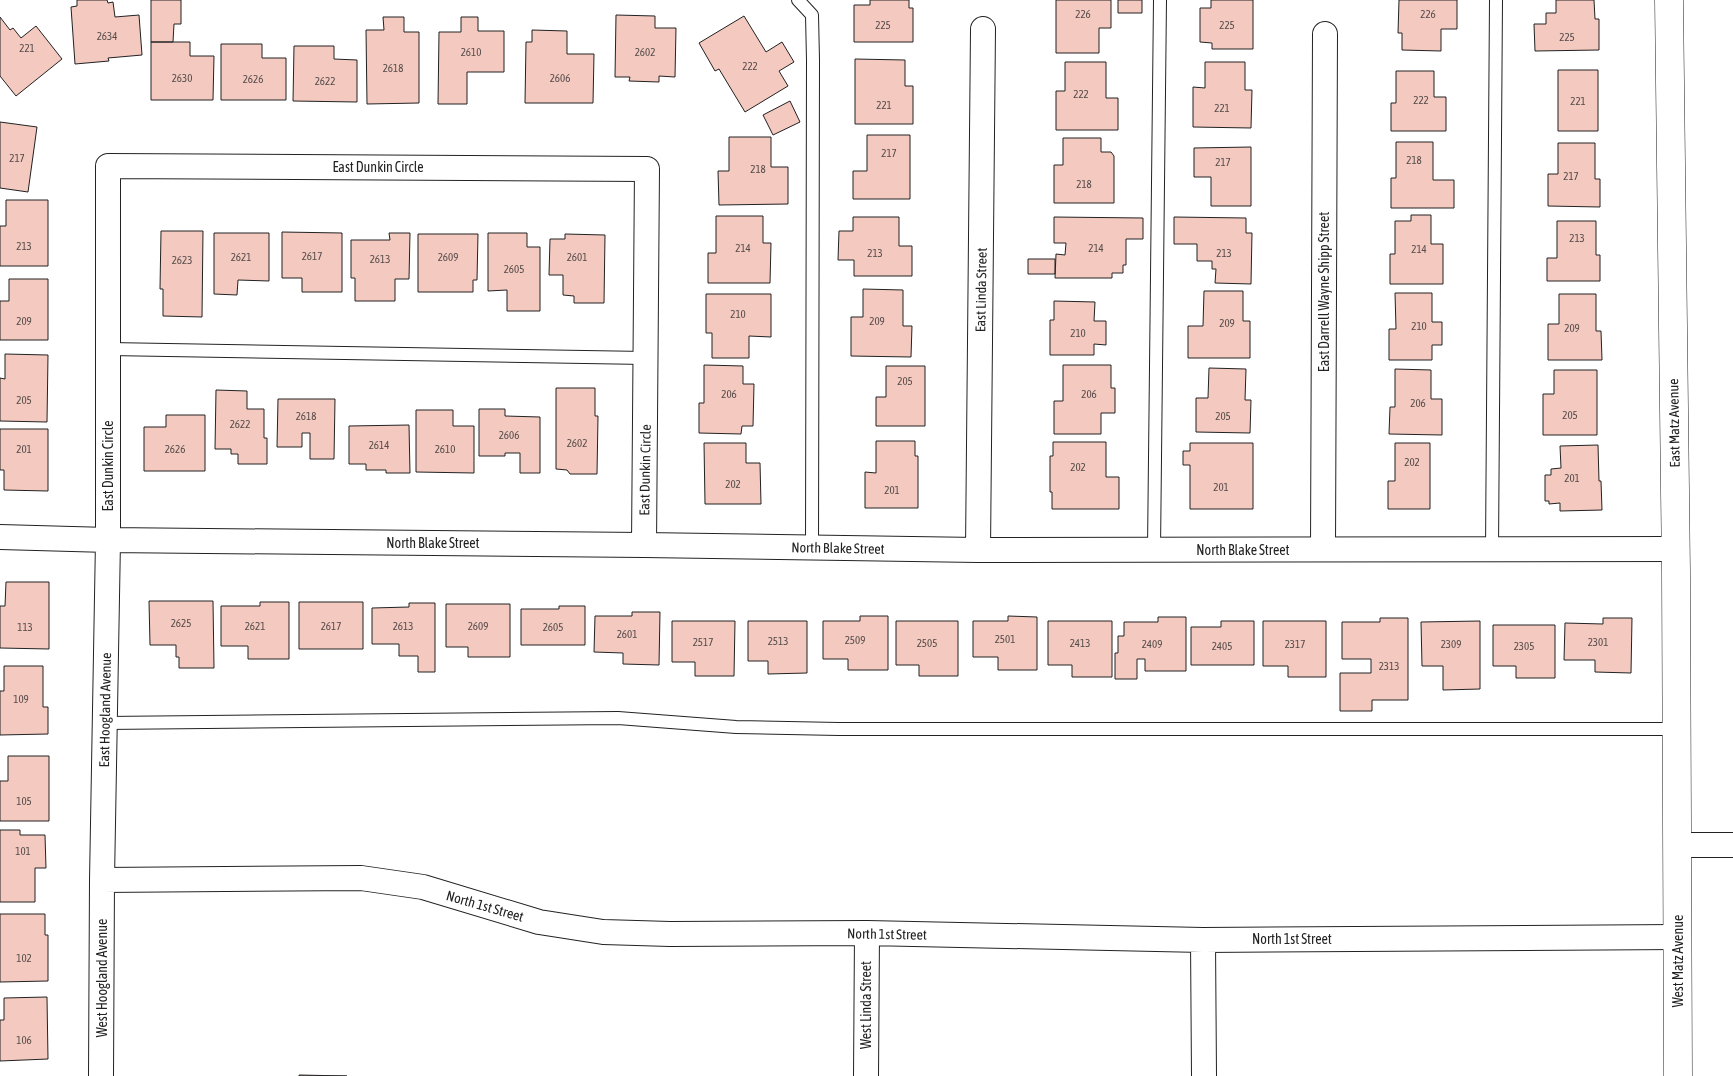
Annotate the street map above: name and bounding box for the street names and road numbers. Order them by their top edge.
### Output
street label: East Dunkin Circle [332,159,424,175]
street label: East Darrell Wayne Shipp Street [1316,212,1332,372]
street label: East Linda Street [972,248,990,332]
street label: East Matz Avenue [1665,378,1683,468]
street label: East Dunkin Circle [100,420,116,512]
street label: East Dunkin Circle [636,424,654,516]
street label: North Blake Street [386,535,480,551]
street label: North Blake Street [791,539,885,557]
street label: North Blake Street [1196,542,1290,558]
street label: East Hoogland Avenue [96,652,114,768]
street label: North 1st Street [444,887,526,925]
street label: West Matz Avenue [1670,915,1686,1007]
street label: West Hoogland Avenue [94,919,110,1037]
street label: North 1st Street [847,925,927,943]
street label: North 1st Street [1252,931,1332,947]
street label: West Linda Street [858,961,874,1049]

